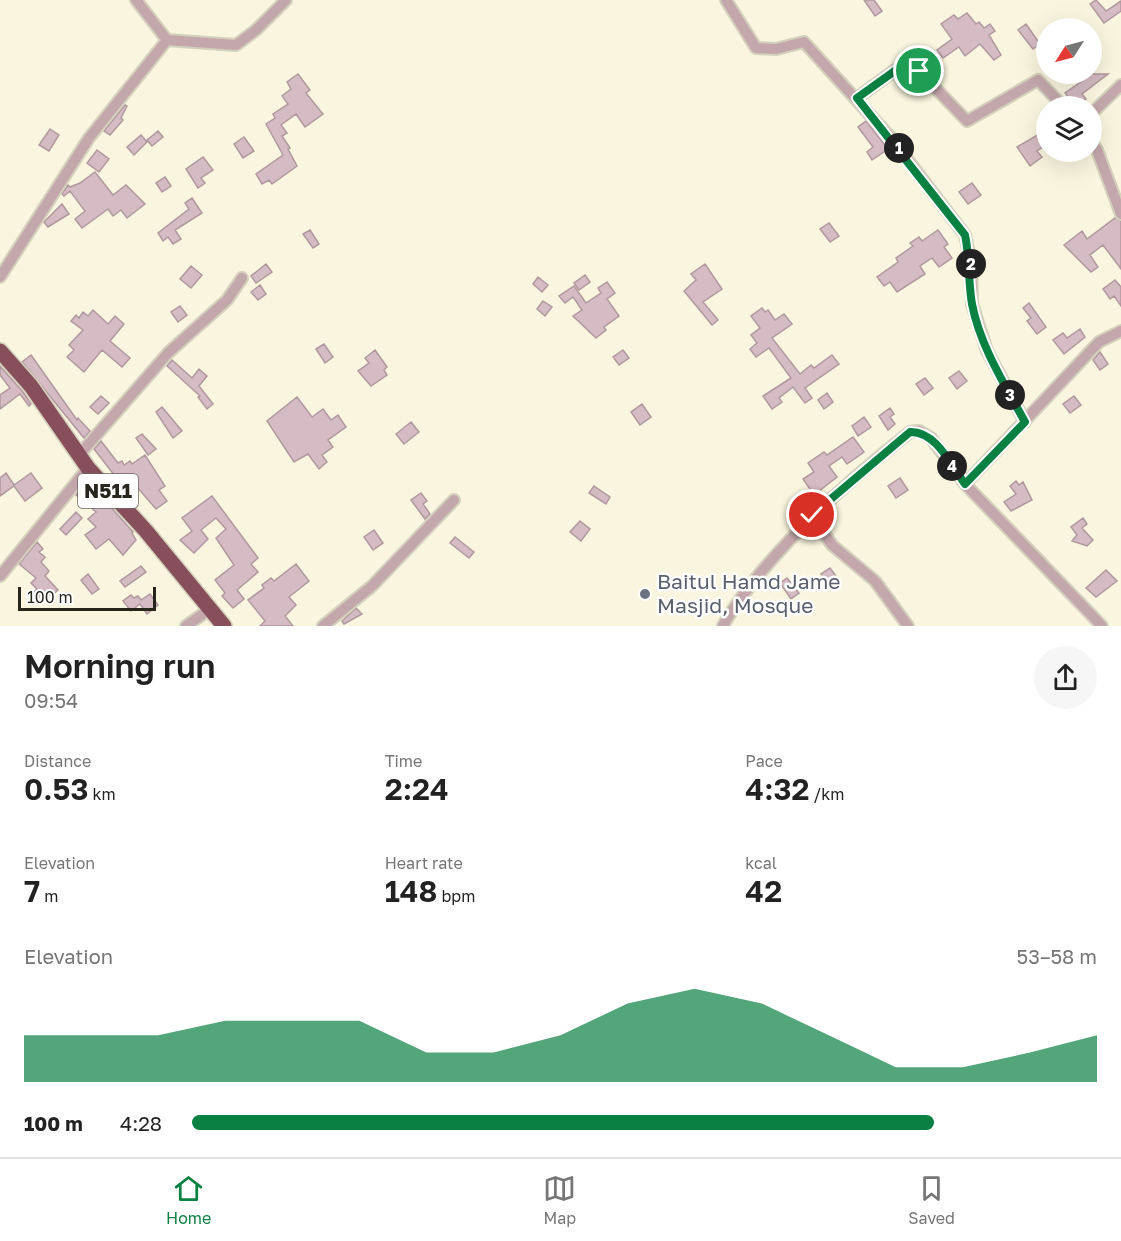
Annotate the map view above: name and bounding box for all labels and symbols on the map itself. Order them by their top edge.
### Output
north arrow [1036,18,1102,84]
pin [893,45,944,96]
pin: 1 [884,133,914,163]
pin: 2 [956,249,986,279]
pin: 3 [995,380,1025,410]
pin: 4 [937,451,967,481]
road number: N511 [78,474,138,508]
pin [786,489,837,540]
place label: Baitul Hamd Jame Masjid, Mosque [657,568,841,618]
scale bar [18,584,156,612]
marker: Baitul Hamd Jame Masjid, Mosque [638,587,652,601]

